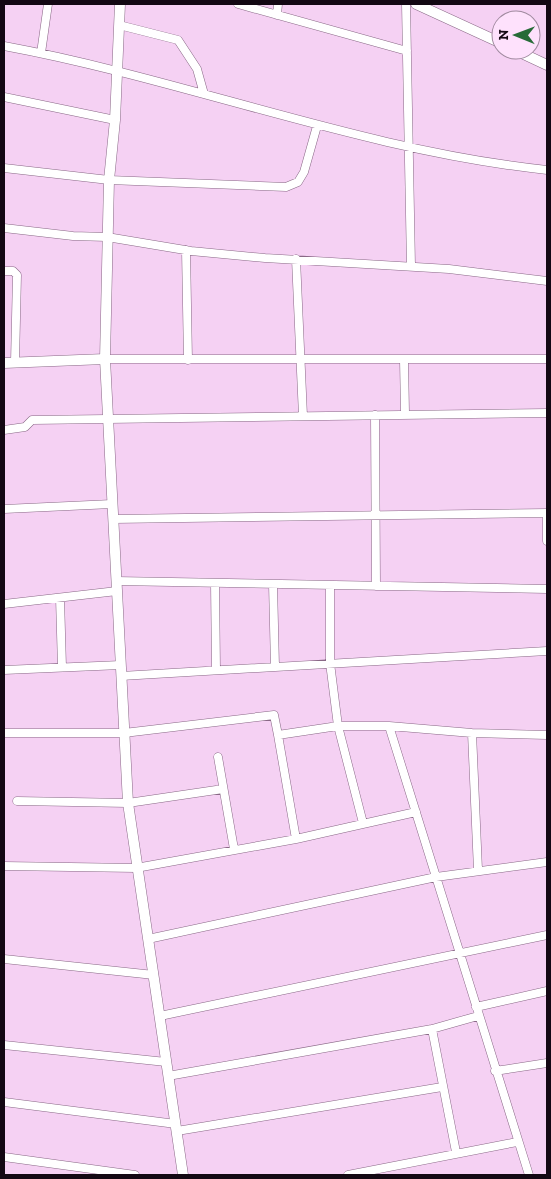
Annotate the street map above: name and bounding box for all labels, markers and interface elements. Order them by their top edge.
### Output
north arrow [491,10,541,60]
text: N [495,29,512,40]

